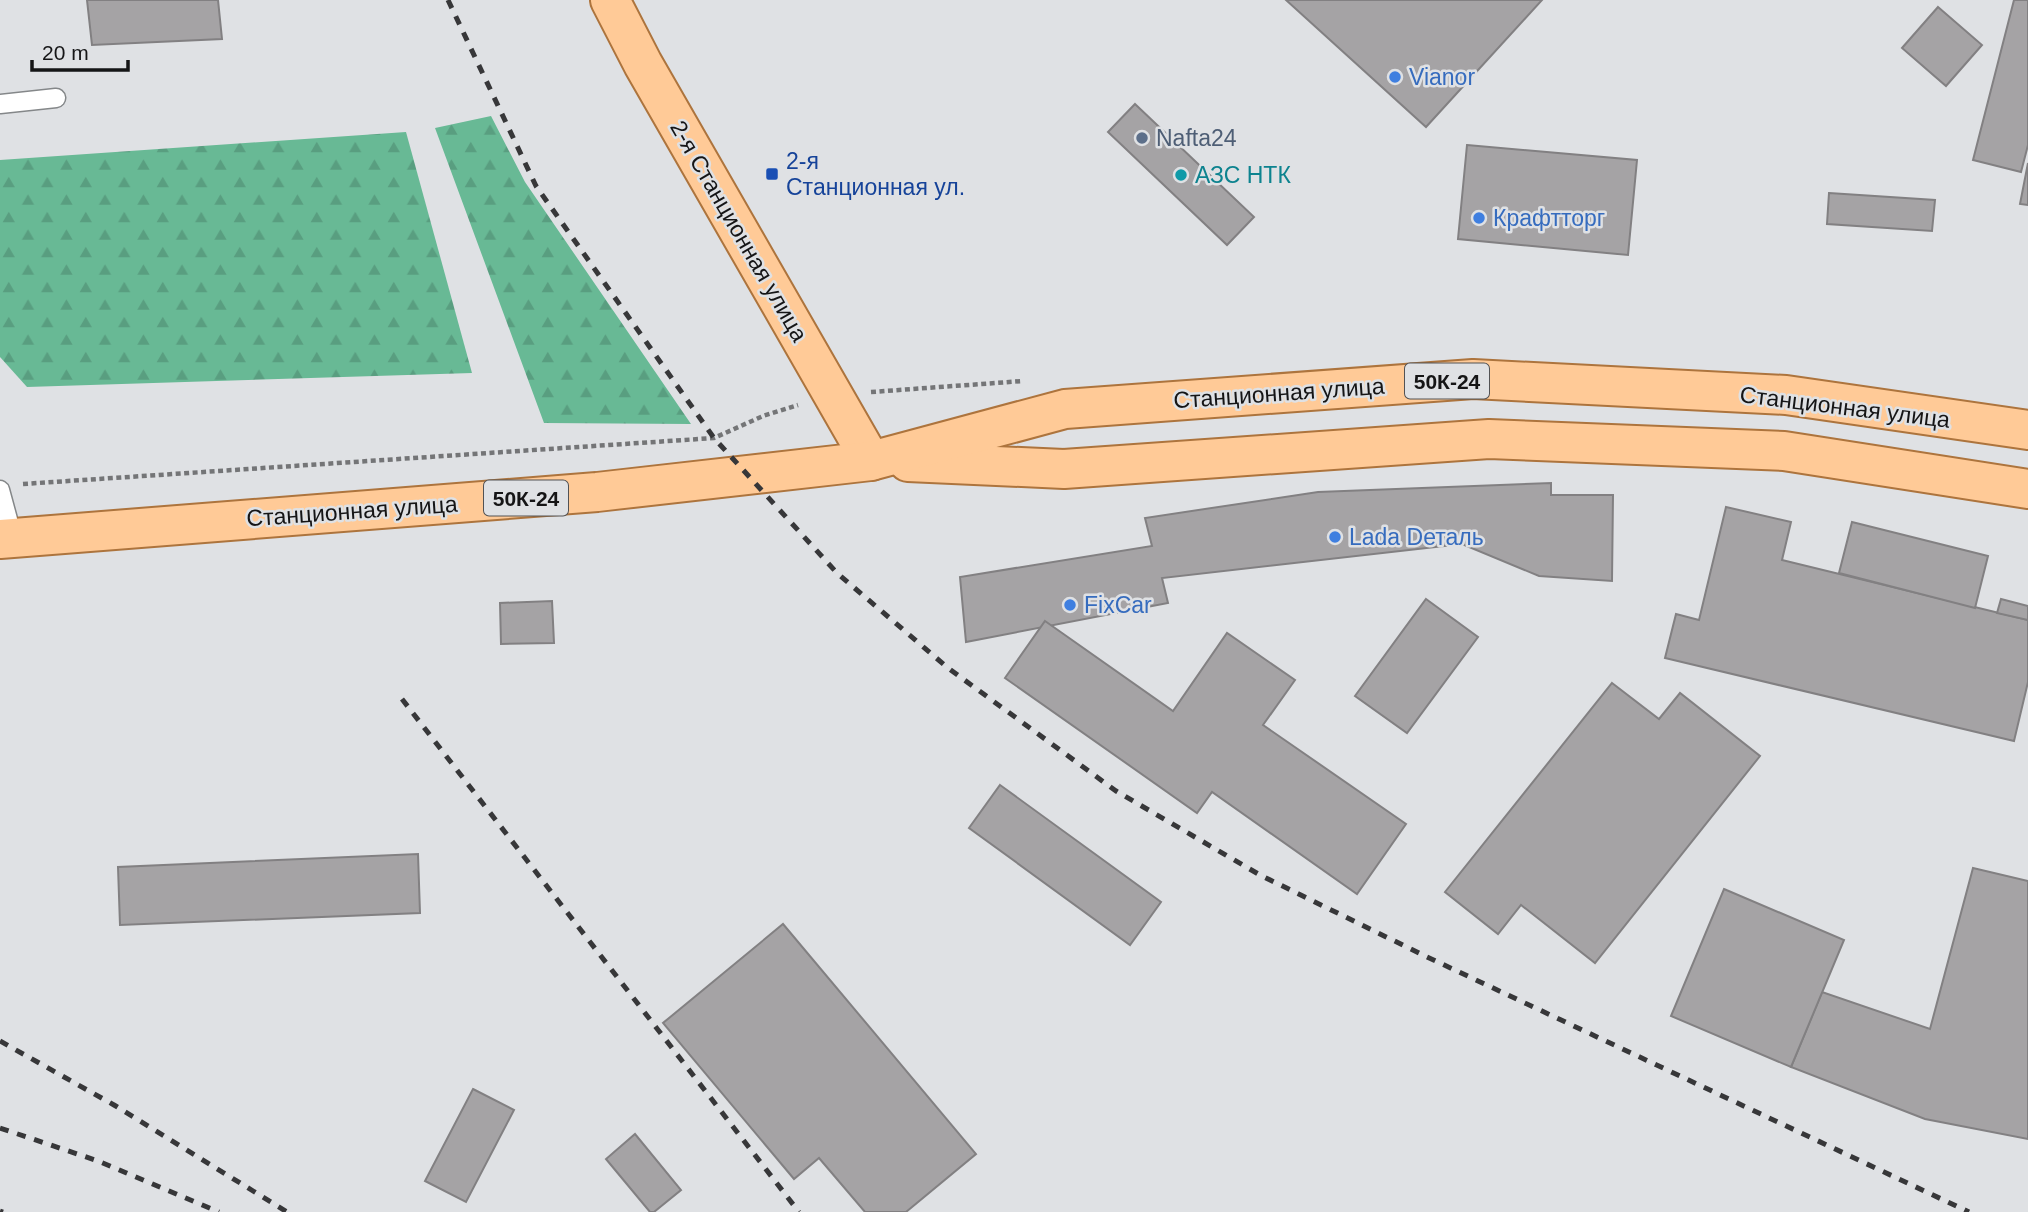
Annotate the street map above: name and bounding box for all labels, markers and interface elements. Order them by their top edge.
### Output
scale bar [32,28,128,72]
text: 20 m [42,41,89,64]
place label: Vianor [1409,64,1475,90]
marker: Vianor [1387,69,1403,85]
street label: 2-я Станционная улица [665,116,813,346]
place label: Nafta24 [1156,125,1237,151]
marker: Nafta24 [1134,130,1150,146]
place label: 2-я Станционная ул. [786,148,965,200]
place label: АЗС НТК [1195,162,1291,188]
marker: 2-я Станционная ул. [764,166,780,182]
marker: АЗС НТК [1173,167,1189,183]
place label: Крафтторг [1493,205,1605,231]
marker: Крафтторг [1471,210,1487,226]
road number: 50К-24 [1405,364,1489,398]
street label: Станционная улица [1173,373,1386,413]
street label: Станционная улица [1738,381,1952,433]
road number: 50К-24 [484,480,568,516]
street label: Станционная улица [246,491,459,531]
place label: Lada Dеталь [1349,524,1484,550]
marker: Lada Dеталь [1327,529,1343,545]
place label: FixCar [1084,592,1152,618]
marker: FixCar [1062,597,1078,613]

